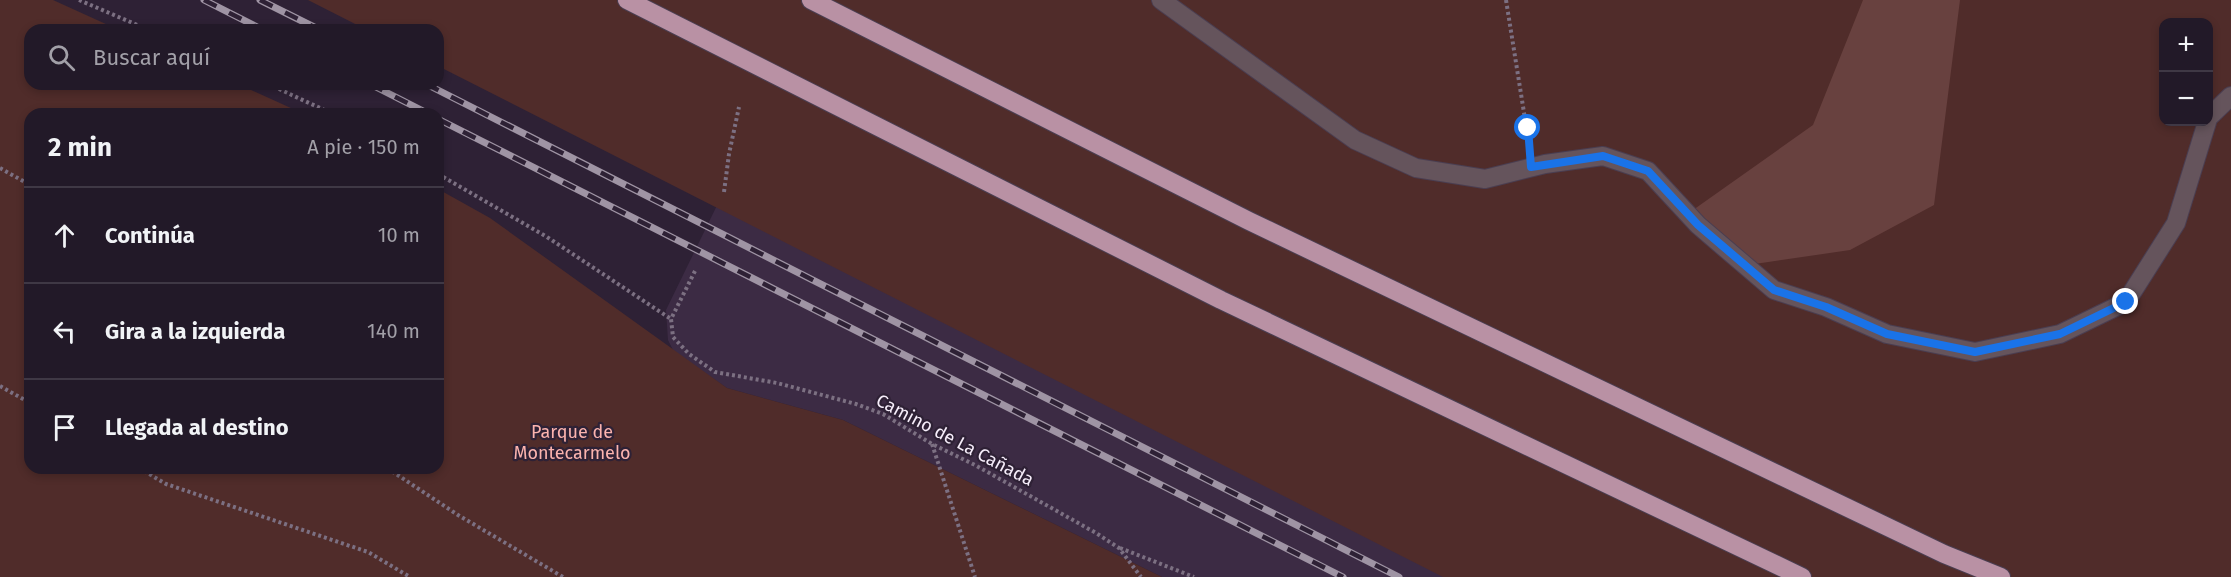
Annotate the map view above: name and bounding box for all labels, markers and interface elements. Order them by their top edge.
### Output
map controls [2159,18,2213,126]
button: + [2159,18,2213,72]
search box [24,24,444,90]
icon: search [45,41,78,74]
text: Buscar aquí [93,44,210,71]
button: − [2159,72,2213,126]
route start [1514,114,1540,140]
text: 2 min [48,132,112,163]
text: A pie · 150 m [307,135,420,159]
icon: ahead [48,219,81,252]
text: Continúa [105,222,195,249]
text: 10 m [378,223,420,247]
route end [2112,288,2138,314]
icon: left [48,315,81,348]
text: Gira a la izquierda [105,318,285,345]
text: 140 m [367,319,420,343]
street label: Camino de La Cañada [872,389,1038,491]
icon: arrive [48,411,81,444]
text: Llegada al destino [105,414,289,441]
park label: Parque de Montecarmelo [513,421,631,464]

